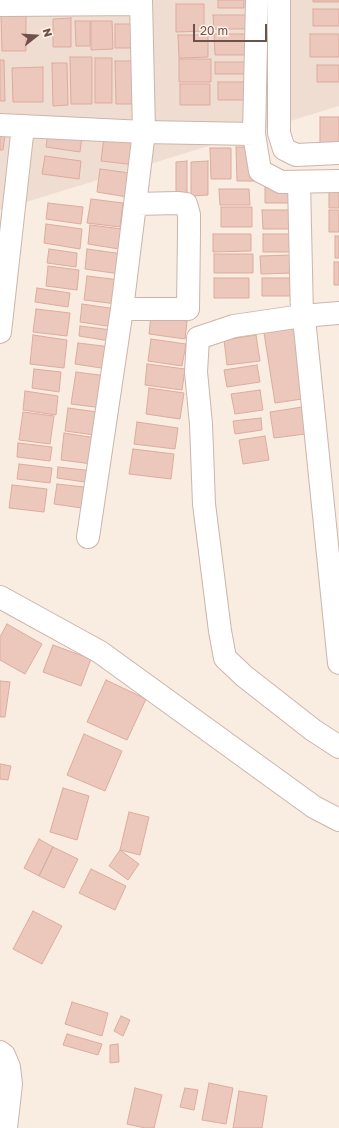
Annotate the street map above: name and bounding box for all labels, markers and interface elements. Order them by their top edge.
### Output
north arrow [16,16,56,56]
scale bar [195,16,269,42]
text: 20 m [200,23,228,38]
text: N [41,26,55,38]

